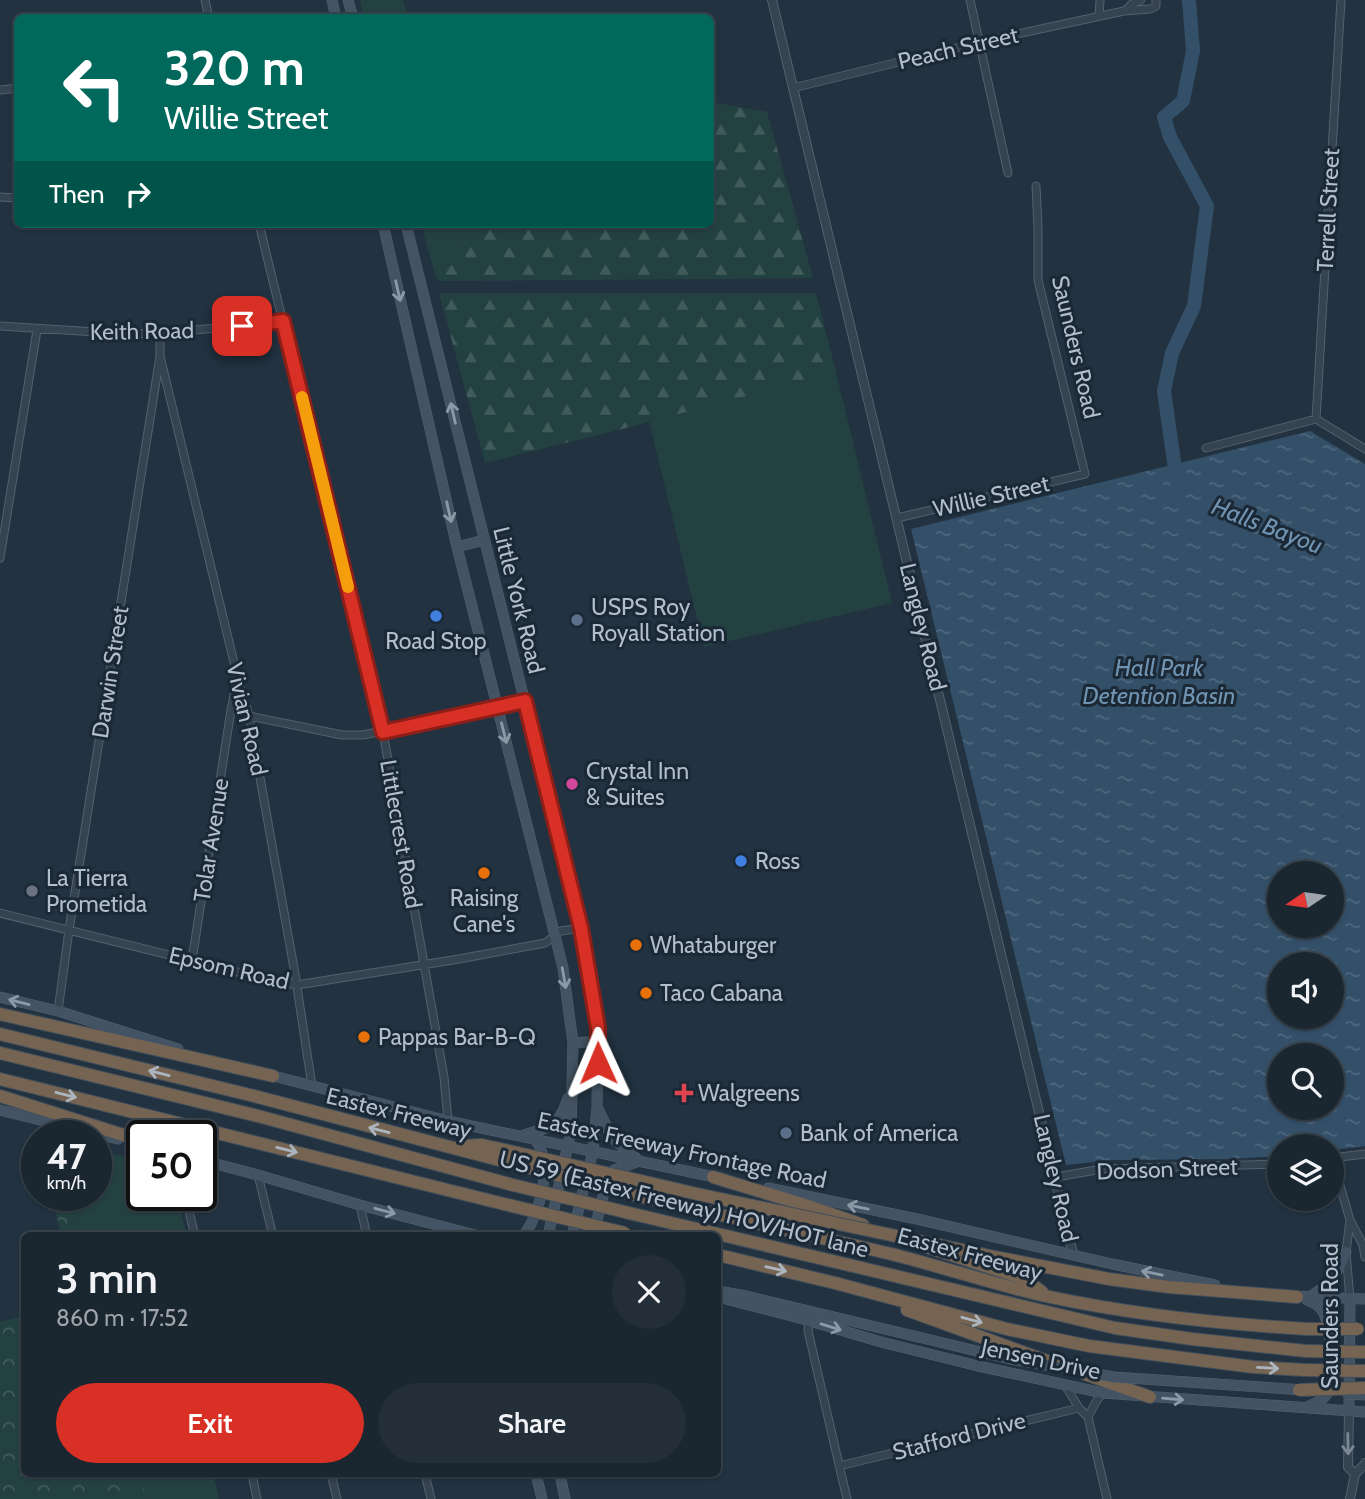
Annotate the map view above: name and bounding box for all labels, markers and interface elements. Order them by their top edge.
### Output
street label: Peach Street [895,20,1021,75]
text: 320 m [164,38,305,97]
icon: left [49,42,140,133]
text: Willie Street [164,98,329,137]
street label: Terrell Street [1311,147,1345,272]
icon: right [119,175,157,213]
text: Then [49,178,105,210]
street label: Saunders Road [1046,273,1106,421]
one-way arrow [393,279,406,301]
pin [212,296,272,356]
icon: arrive [223,307,261,345]
street label: Keith Road [90,316,194,346]
one-way arrow [446,402,459,425]
street label: Willie Street [930,469,1052,523]
water label: Halls Bayou [1208,491,1327,560]
one-way arrow [443,500,456,523]
street label: Little York Road [487,524,551,676]
street label: Langley Road [894,560,952,694]
place label: USPS Roy Royall Station [591,593,725,647]
street label: Darwin Street [86,604,134,740]
marker: Road Stop [428,608,444,624]
marker: USPS Roy Royall Station [569,612,585,628]
place label: Road Stop [385,627,487,655]
water label: Hall Park Detention Basin [1083,653,1235,710]
street label: Vivian Road [220,660,274,778]
one-way arrow [498,721,511,744]
street label: Littlecrest Road [374,757,428,911]
place label: Crystal Inn & Suites [586,757,689,811]
street label: Tolar Avenue [187,776,235,904]
marker: Crystal Inn & Suites [564,776,580,792]
place label: Ross [755,847,800,875]
marker: Ross [733,853,749,869]
north arrow [1267,861,1344,938]
map controls [1267,861,1344,1211]
place label: La Tierra Prometida [46,864,147,918]
marker: Raising Cane's [476,865,492,881]
marker: La Tierra Prometida [24,883,40,899]
place label: Raising Cane's [450,884,519,938]
place label: Whataburger [650,931,777,959]
marker: Whataburger [628,937,644,953]
street label: Epsom Road [166,941,292,995]
button: sound [1267,952,1344,1029]
one-way arrow [558,966,571,989]
place label: Taco Cabana [660,979,783,1007]
marker: Taco Cabana [638,985,654,1001]
one-way arrow [8,995,31,1008]
place label: Pappas Bar-B-Q [378,1023,536,1051]
position arrow [561,1026,635,1100]
marker: Pappas Bar-B-Q [356,1029,372,1045]
button: search [1267,1043,1344,1120]
one-way arrow [148,1066,171,1079]
place label: Walgreens [698,1079,800,1107]
street label: Eastex Freeway [323,1081,475,1145]
marker: Walgreens [676,1085,692,1101]
one-way arrow [54,1089,77,1102]
street label: Eastex Freeway Frontage Road [535,1106,829,1194]
street label: Langley Road [1028,1111,1084,1245]
place label: Bank of America [800,1119,958,1147]
speed limit sign: 50 [126,1120,217,1211]
one-way arrow [369,1123,391,1136]
marker: Bank of America [778,1125,794,1141]
button: layers [1267,1134,1344,1211]
text: 47 [47,1135,86,1178]
one-way arrow [275,1144,298,1157]
street label: US 59 (Eastex Freeway) HOV/HOT lane [497,1145,872,1264]
street label: Dodson Street [1096,1153,1238,1185]
text: km/h [47,1172,86,1194]
one-way arrow [847,1199,870,1213]
one-way arrow [373,1205,396,1218]
street label: Eastex Freeway [894,1221,1046,1287]
street label: Saunders Road [1316,1243,1344,1389]
text: 3 min [56,1252,158,1304]
button: close [612,1255,686,1329]
one-way arrow [764,1263,787,1276]
one-way arrow [1141,1265,1164,1279]
text: 860 m · 17:52 [56,1304,189,1332]
one-way arrow [960,1314,982,1327]
one-way arrow [819,1322,841,1335]
street label: Jensen Drive [978,1333,1103,1385]
one-way arrow [1257,1362,1279,1375]
button: Exit [56,1383,364,1463]
button: Share [378,1383,686,1463]
one-way arrow [1161,1393,1183,1406]
street label: Stafford Drive [890,1406,1029,1466]
one-way arrow [1341,1432,1355,1455]

